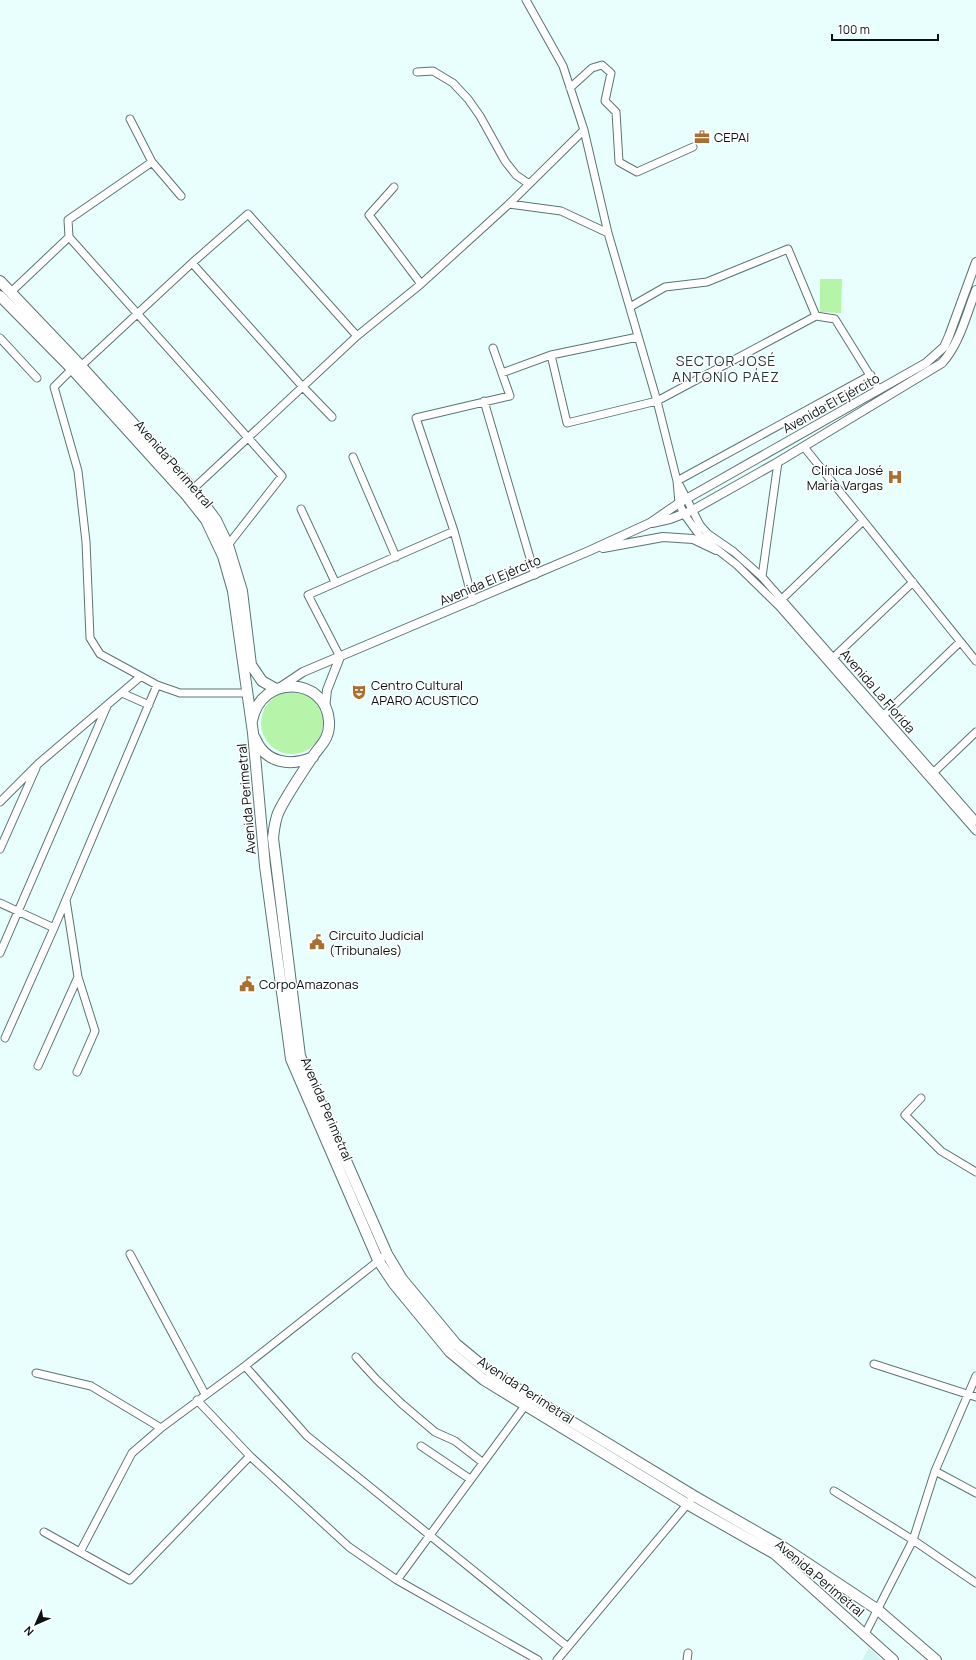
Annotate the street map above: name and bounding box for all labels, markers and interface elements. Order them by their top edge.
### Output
scale bar [832,16,938,42]
text: 100 m [838,21,870,38]
office icon: CEPAI [693,128,711,146]
place label: CEPAI [714,128,749,146]
district label: SECTOR JOSÉ ANTONIO PÁEZ [672,351,780,386]
street label: Avenida El Ejército [779,369,883,437]
street label: Avenida Perimetral [131,416,217,512]
place label: Clínica José María Vargas [807,461,883,494]
hospital icon: Clínica José María Vargas [886,468,904,486]
street label: Avenida El Ejército [437,550,544,609]
street label: Avenida La Florida [836,645,920,737]
place label: Centro Cultural APARO ACUSTICO [371,676,479,709]
theatre icon: Centro Cultural APARO ACUSTICO [350,683,368,701]
street label: Avenida Perimetral [232,743,260,855]
place label: Circuito Judicial (Tribunales) [329,926,424,959]
public building icon: Circuito Judicial (Tribunales) [308,933,326,951]
public building icon: CorpoAmazonas [238,975,256,993]
place label: CorpoAmazonas [259,975,359,993]
street label: Avenida Perimetral [297,1054,357,1164]
street label: Avenida Perimetral [474,1352,578,1428]
street label: Avenida Perimetral [772,1535,868,1621]
north arrow [16,1604,56,1644]
text: N [20,1623,37,1640]

